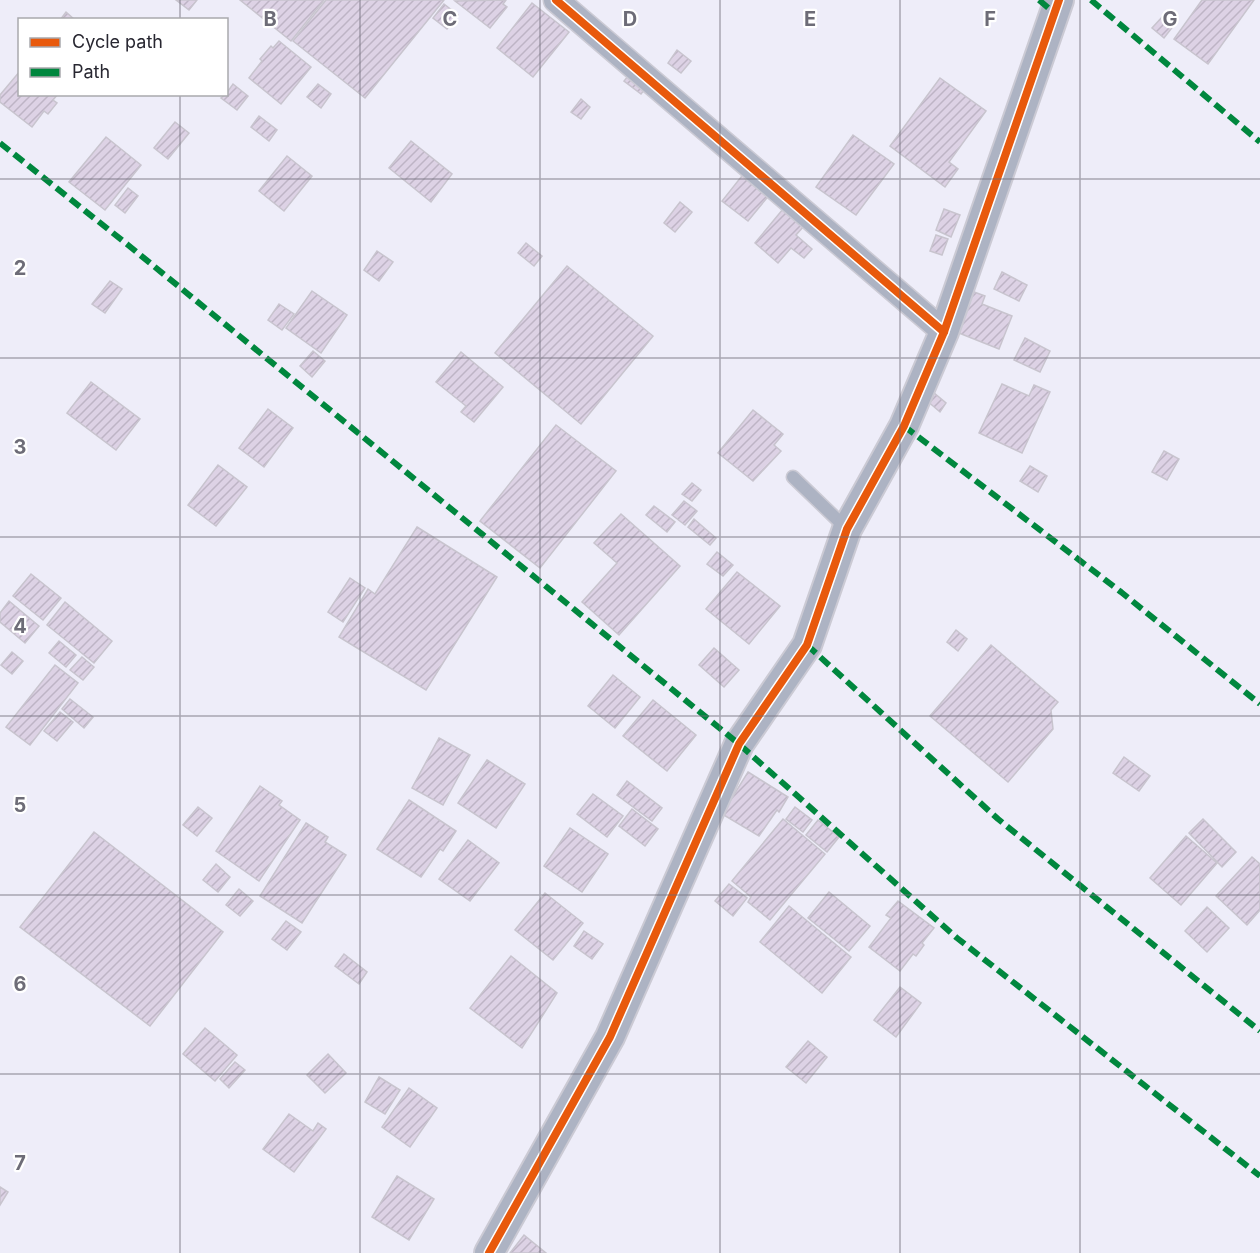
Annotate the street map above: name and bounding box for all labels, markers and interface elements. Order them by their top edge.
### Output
text: B [263,7,277,31]
text: C [443,7,457,31]
text: D [623,7,637,31]
text: E [804,7,816,31]
text: F [984,7,996,31]
text: G [1162,7,1178,31]
legend [18,18,228,96]
text: Cycle path [72,31,163,52]
text: Path [72,61,110,82]
text: 2 [14,256,26,280]
text: 3 [14,435,26,459]
text: 4 [13,614,27,638]
text: 5 [14,793,26,817]
text: 6 [14,972,27,996]
text: 7 [14,1151,26,1175]

